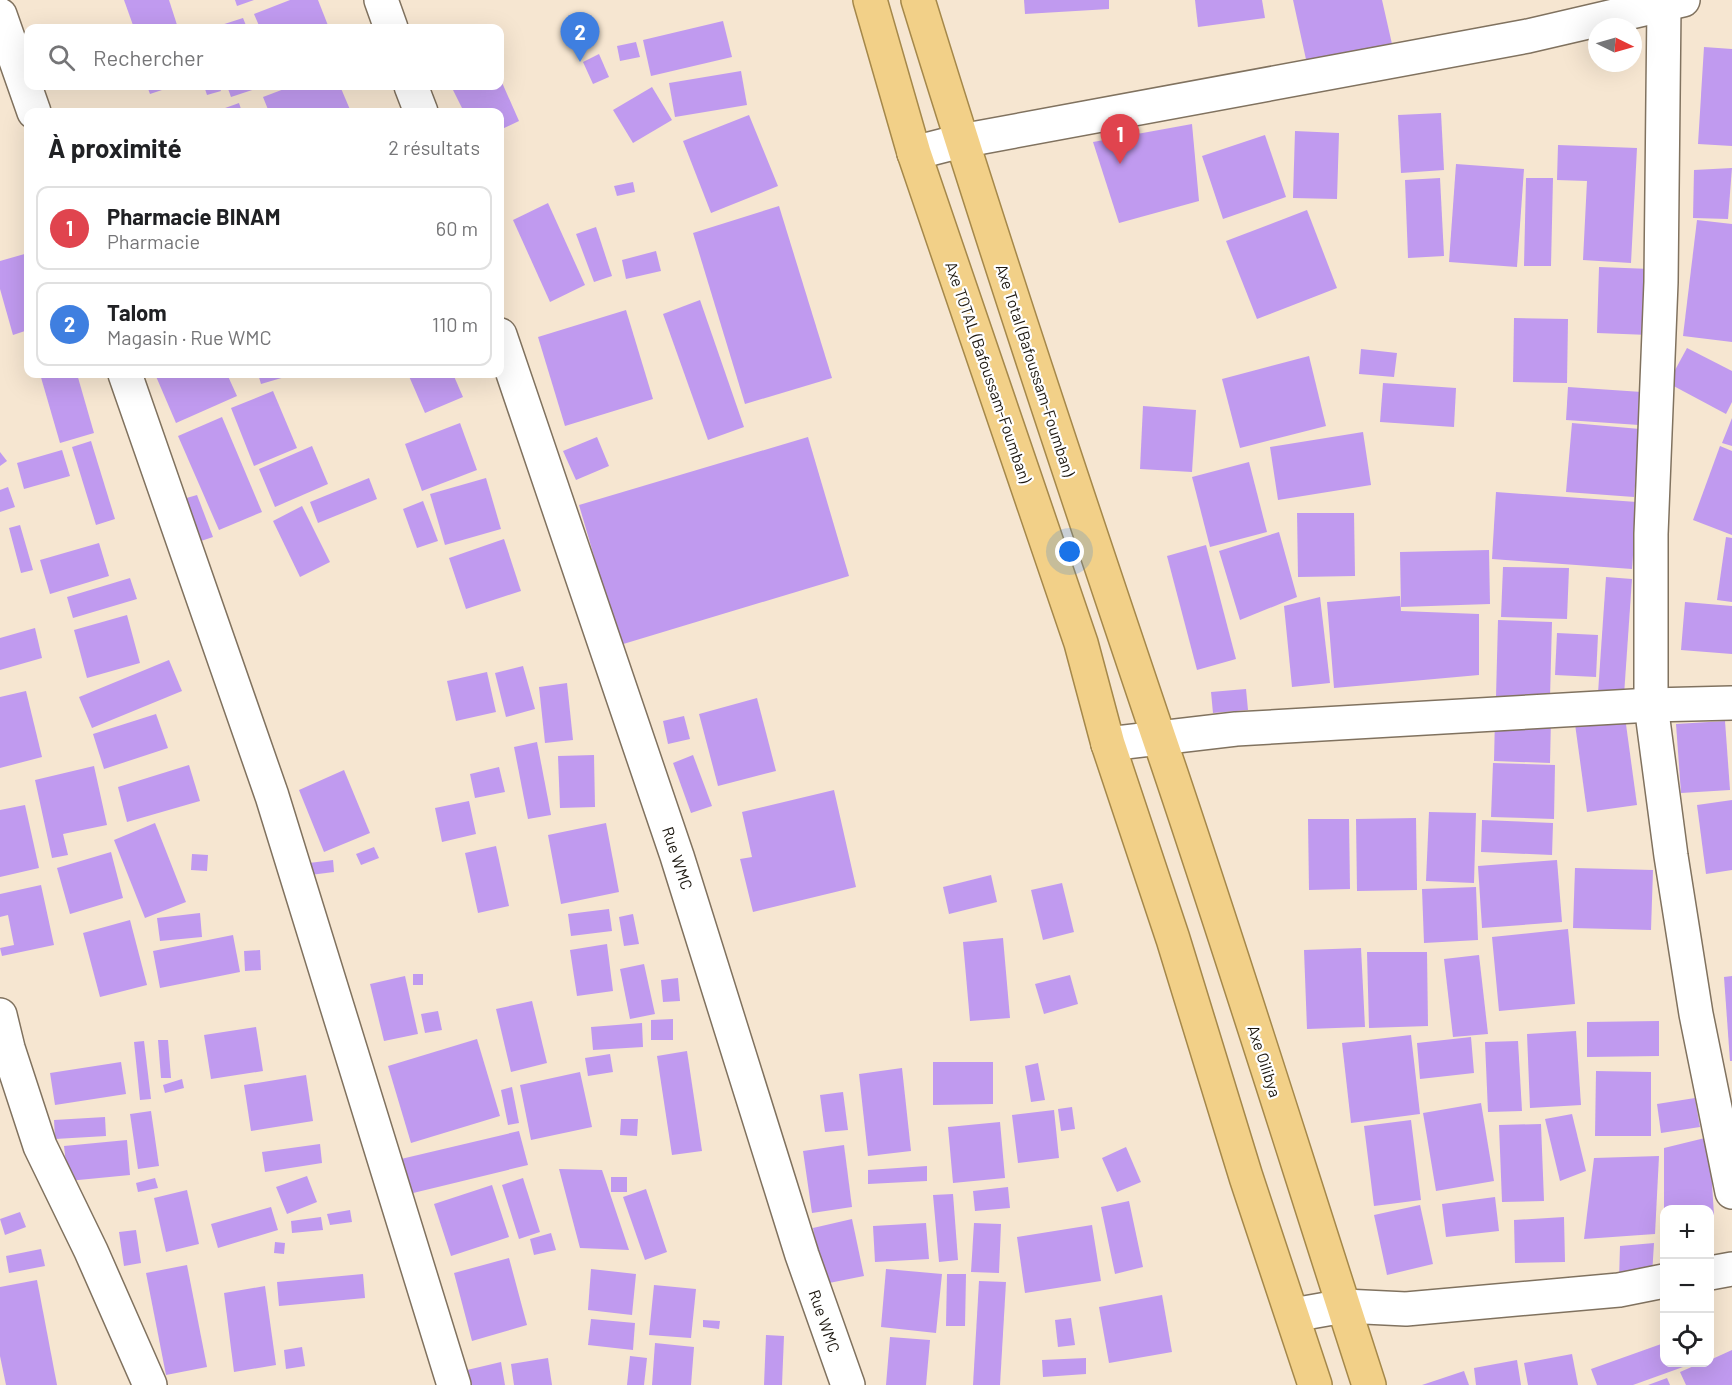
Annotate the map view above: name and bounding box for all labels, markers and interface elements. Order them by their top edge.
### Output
pin: 2 [560,13,600,62]
north arrow [1588,18,1642,72]
search box [24,24,504,90]
icon: search [45,41,78,74]
text: Rechercher [93,44,204,70]
pin: 1 [1100,114,1140,164]
text: À proximité [48,132,182,163]
text: 2 résultats [388,135,480,159]
text: Pharmacie BINAM [107,203,281,229]
text: 1 [66,216,73,240]
text: 60 m [436,216,478,240]
text: Pharmacie [107,229,200,253]
street label: Axe TOTAL (Bafoussam-Foumban) [942,259,1036,486]
street label: Axe Total (Bafoussam-Foumban) [993,261,1080,479]
text: Talom [107,299,167,325]
text: 2 [64,312,75,336]
text: 110 m [432,312,478,336]
text: Magasin · Rue WMC [107,325,272,349]
your location [1055,537,1084,566]
street label: Rue WMC [659,824,697,892]
street label: Axe Oilibya [1244,1023,1286,1099]
map controls [1660,1205,1714,1367]
button: + [1660,1205,1714,1259]
button: − [1660,1259,1714,1313]
street label: Rue WMC [805,1287,845,1355]
button: locate [1660,1313,1714,1367]

